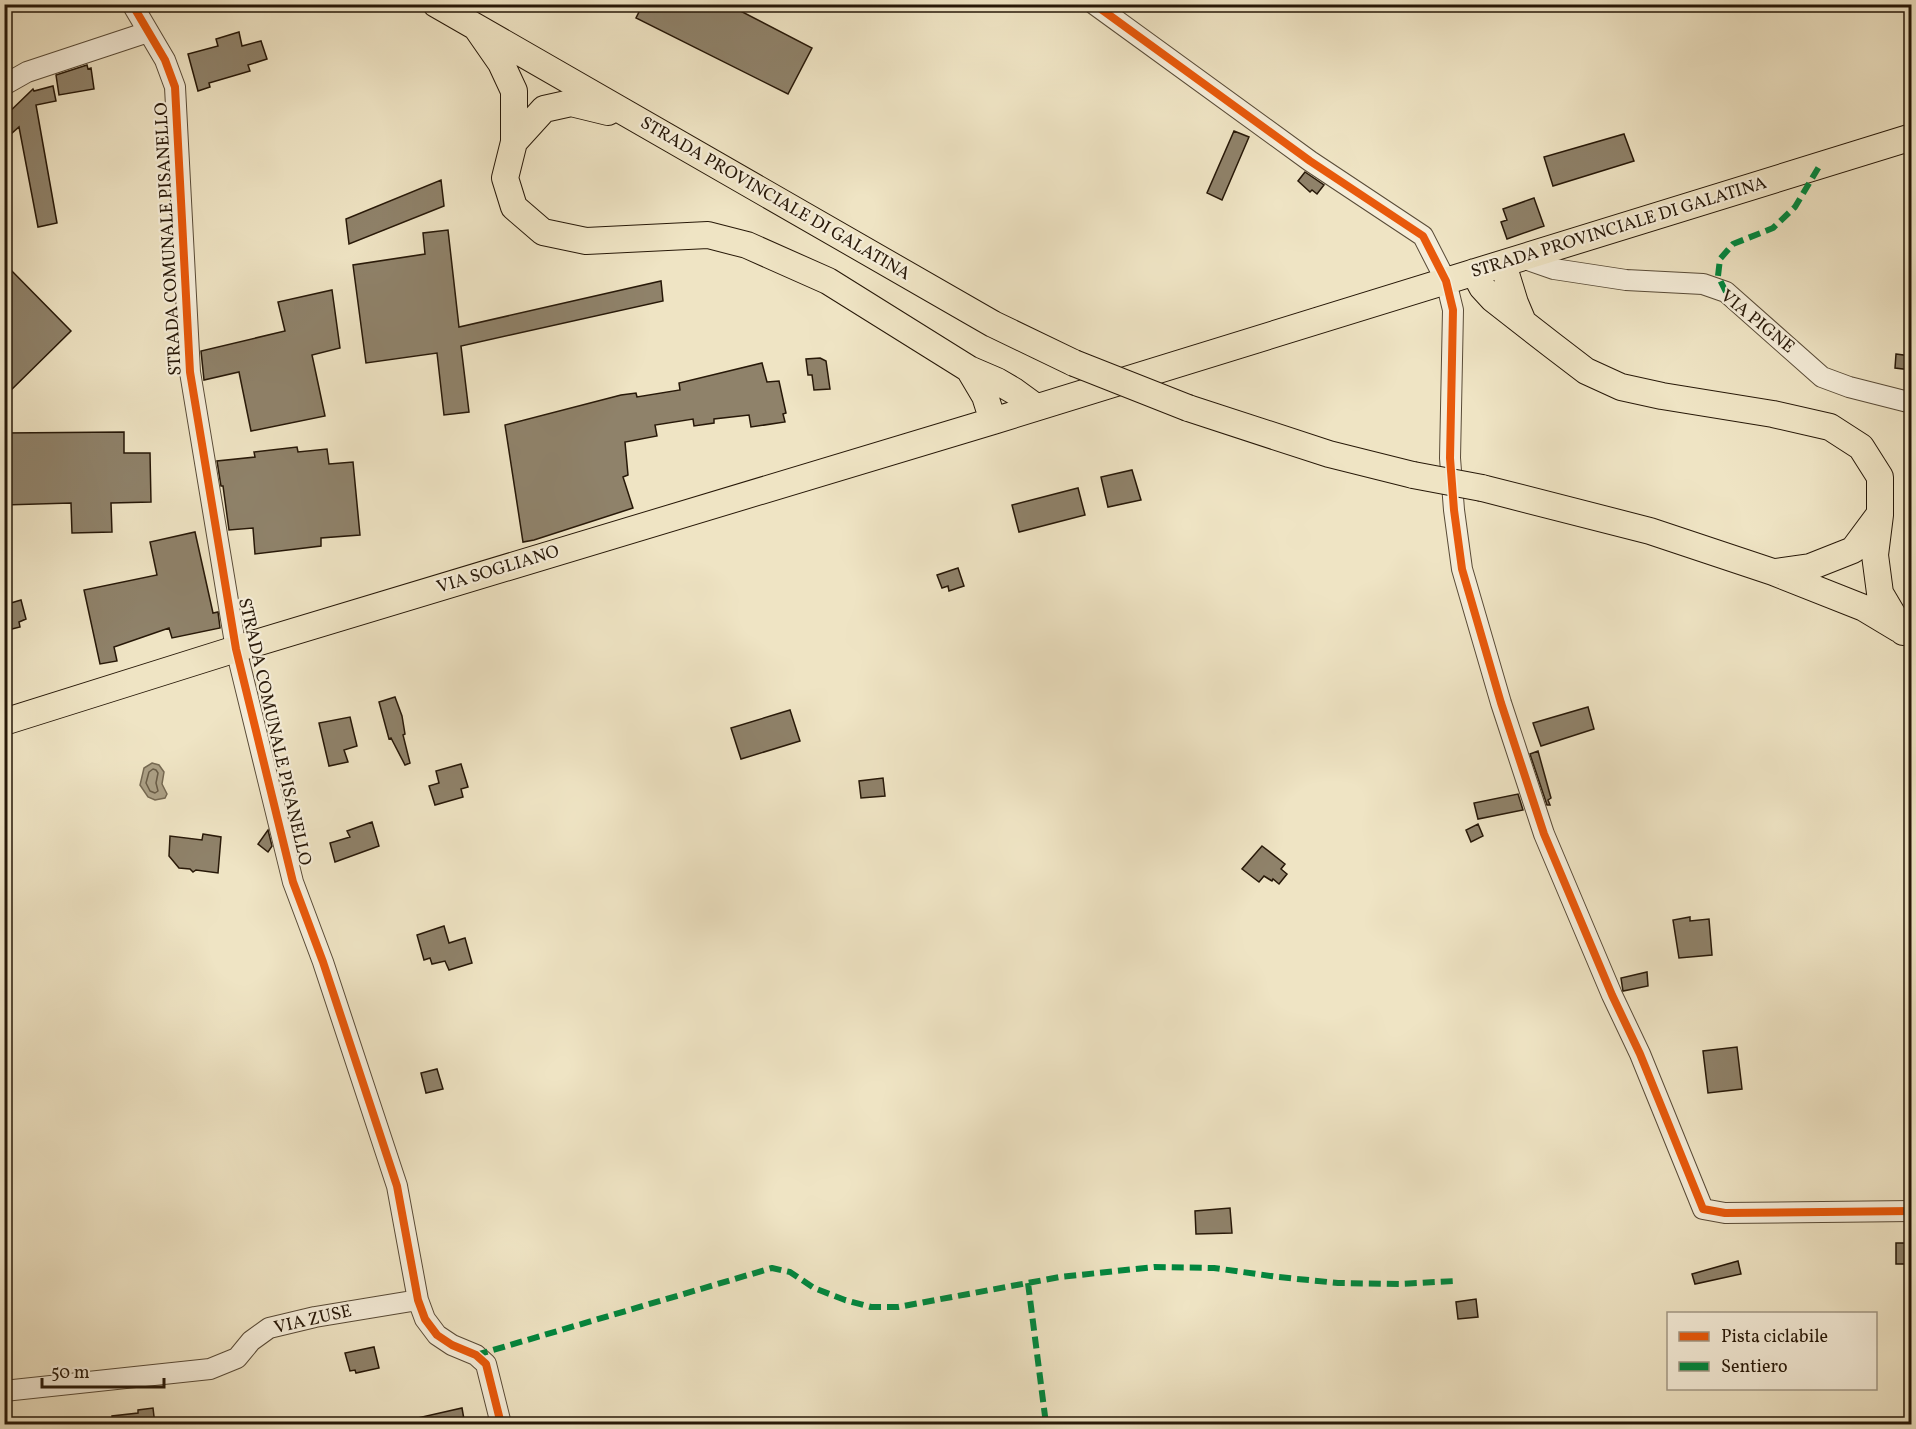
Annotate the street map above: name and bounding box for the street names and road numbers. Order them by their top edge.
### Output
street label: STRADA COMUNALE PISANELLO [149,102,189,376]
street label: STRADA PROVINCIALE DI GALATINA [635,111,915,287]
street label: STRADA PROVINCIALE DI GALATINA [1468,171,1770,285]
street label: VIA PIGNE [1714,284,1800,360]
street label: VIA SOGLIANO [434,539,562,601]
street label: STRADA COMUNALE PISANELLO [231,596,317,868]
street label: VIA ZUSE [272,1299,355,1341]

